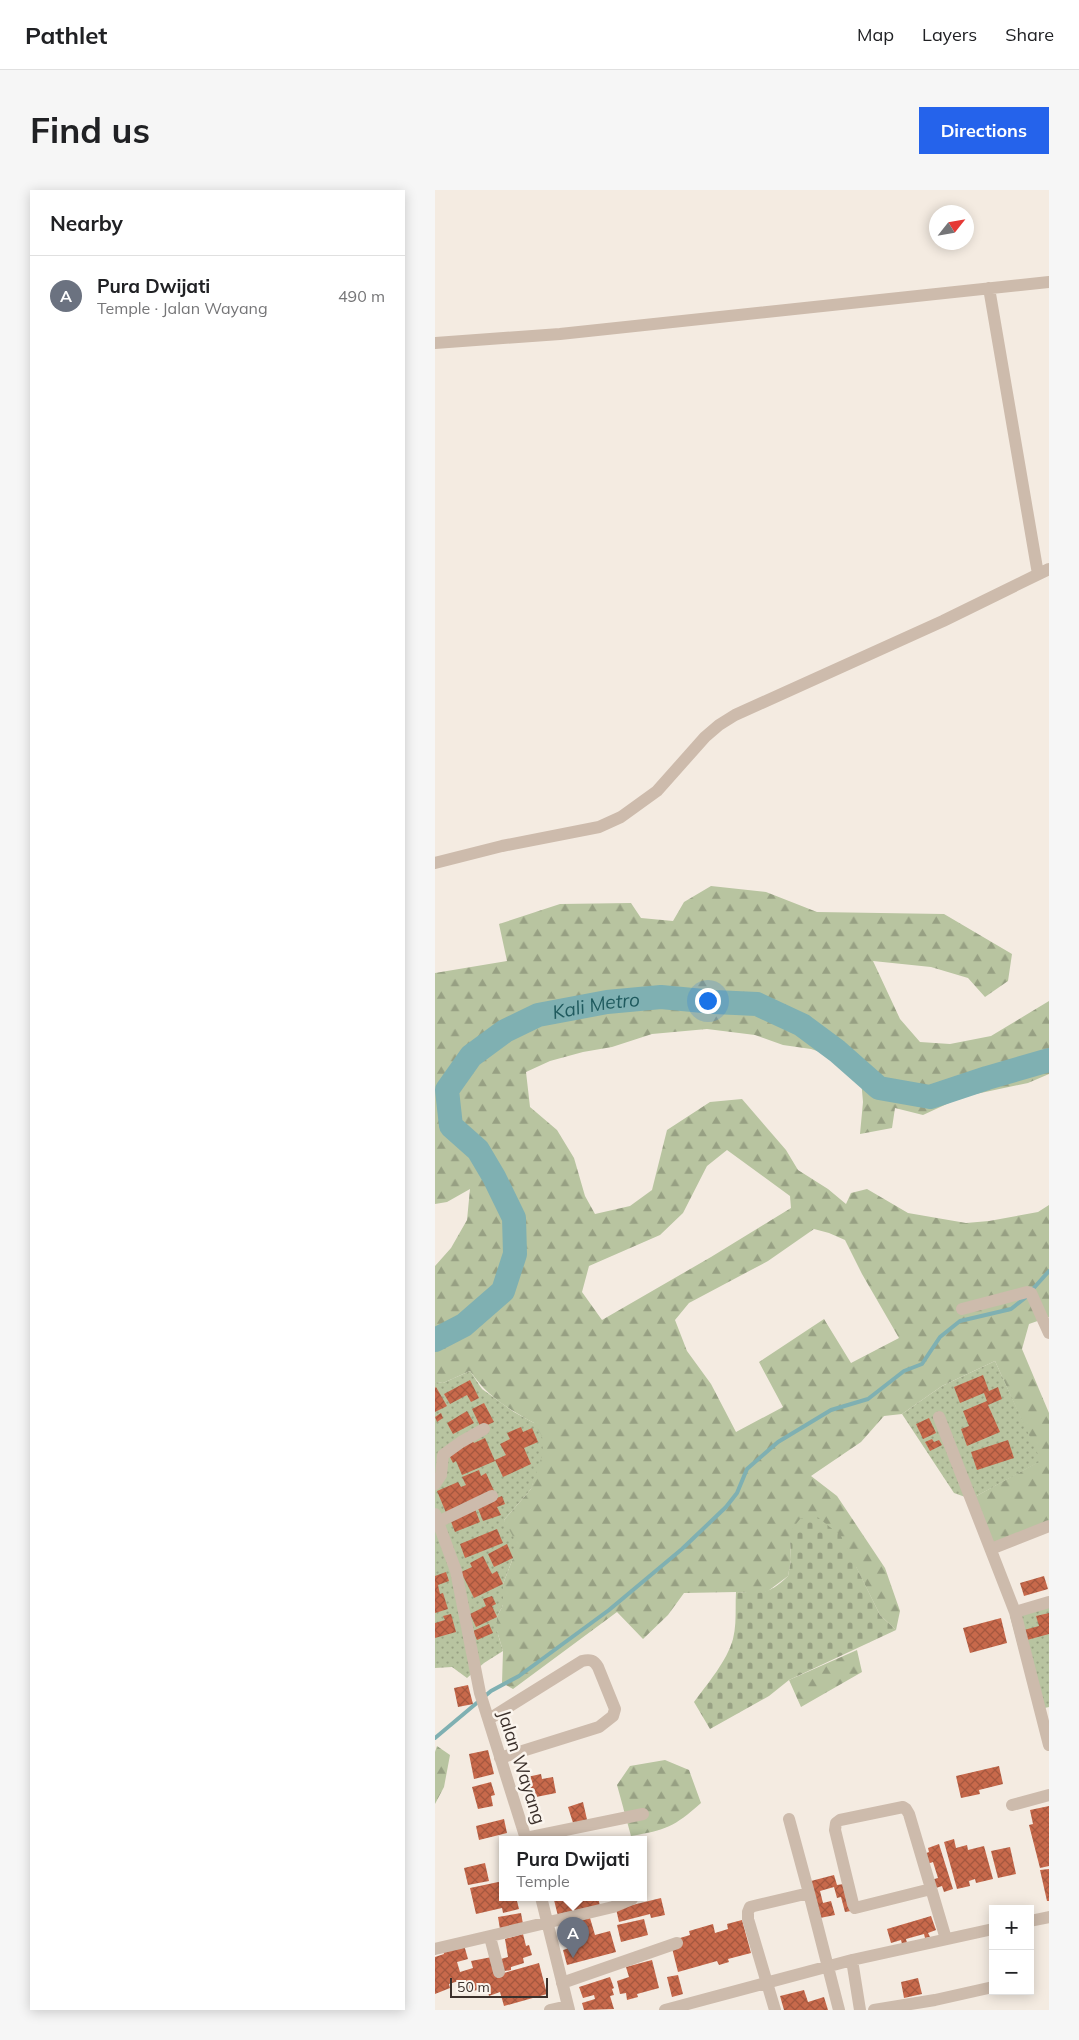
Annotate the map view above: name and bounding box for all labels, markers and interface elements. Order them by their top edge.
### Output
text: Pathlet [25,20,107,50]
text: Map [857,23,894,46]
text: Layers [922,23,977,46]
text: Share [1005,23,1054,46]
button: Directions [919,107,1049,154]
text: Find us [30,108,150,152]
north arrow [929,205,974,250]
text: Nearby [50,210,123,236]
text: Pura Dwijati [97,274,210,298]
text: A [60,286,72,306]
text: 490 m [338,286,385,306]
text: Temple · Jalan Wayang [97,298,268,318]
water label: Kali Metro [550,987,641,1024]
your location [695,988,721,1014]
street label: Jalan Wayang [493,1707,551,1827]
popup [499,1836,647,1901]
text: Pura Dwijati [516,1847,630,1871]
text: Temple [516,1871,570,1891]
map controls [989,1905,1034,1995]
button: + [989,1905,1034,1950]
pin: A [557,1917,589,1958]
button: − [989,1950,1034,1995]
scale bar [450,1975,547,1998]
text: 50 m [457,1978,490,1996]

